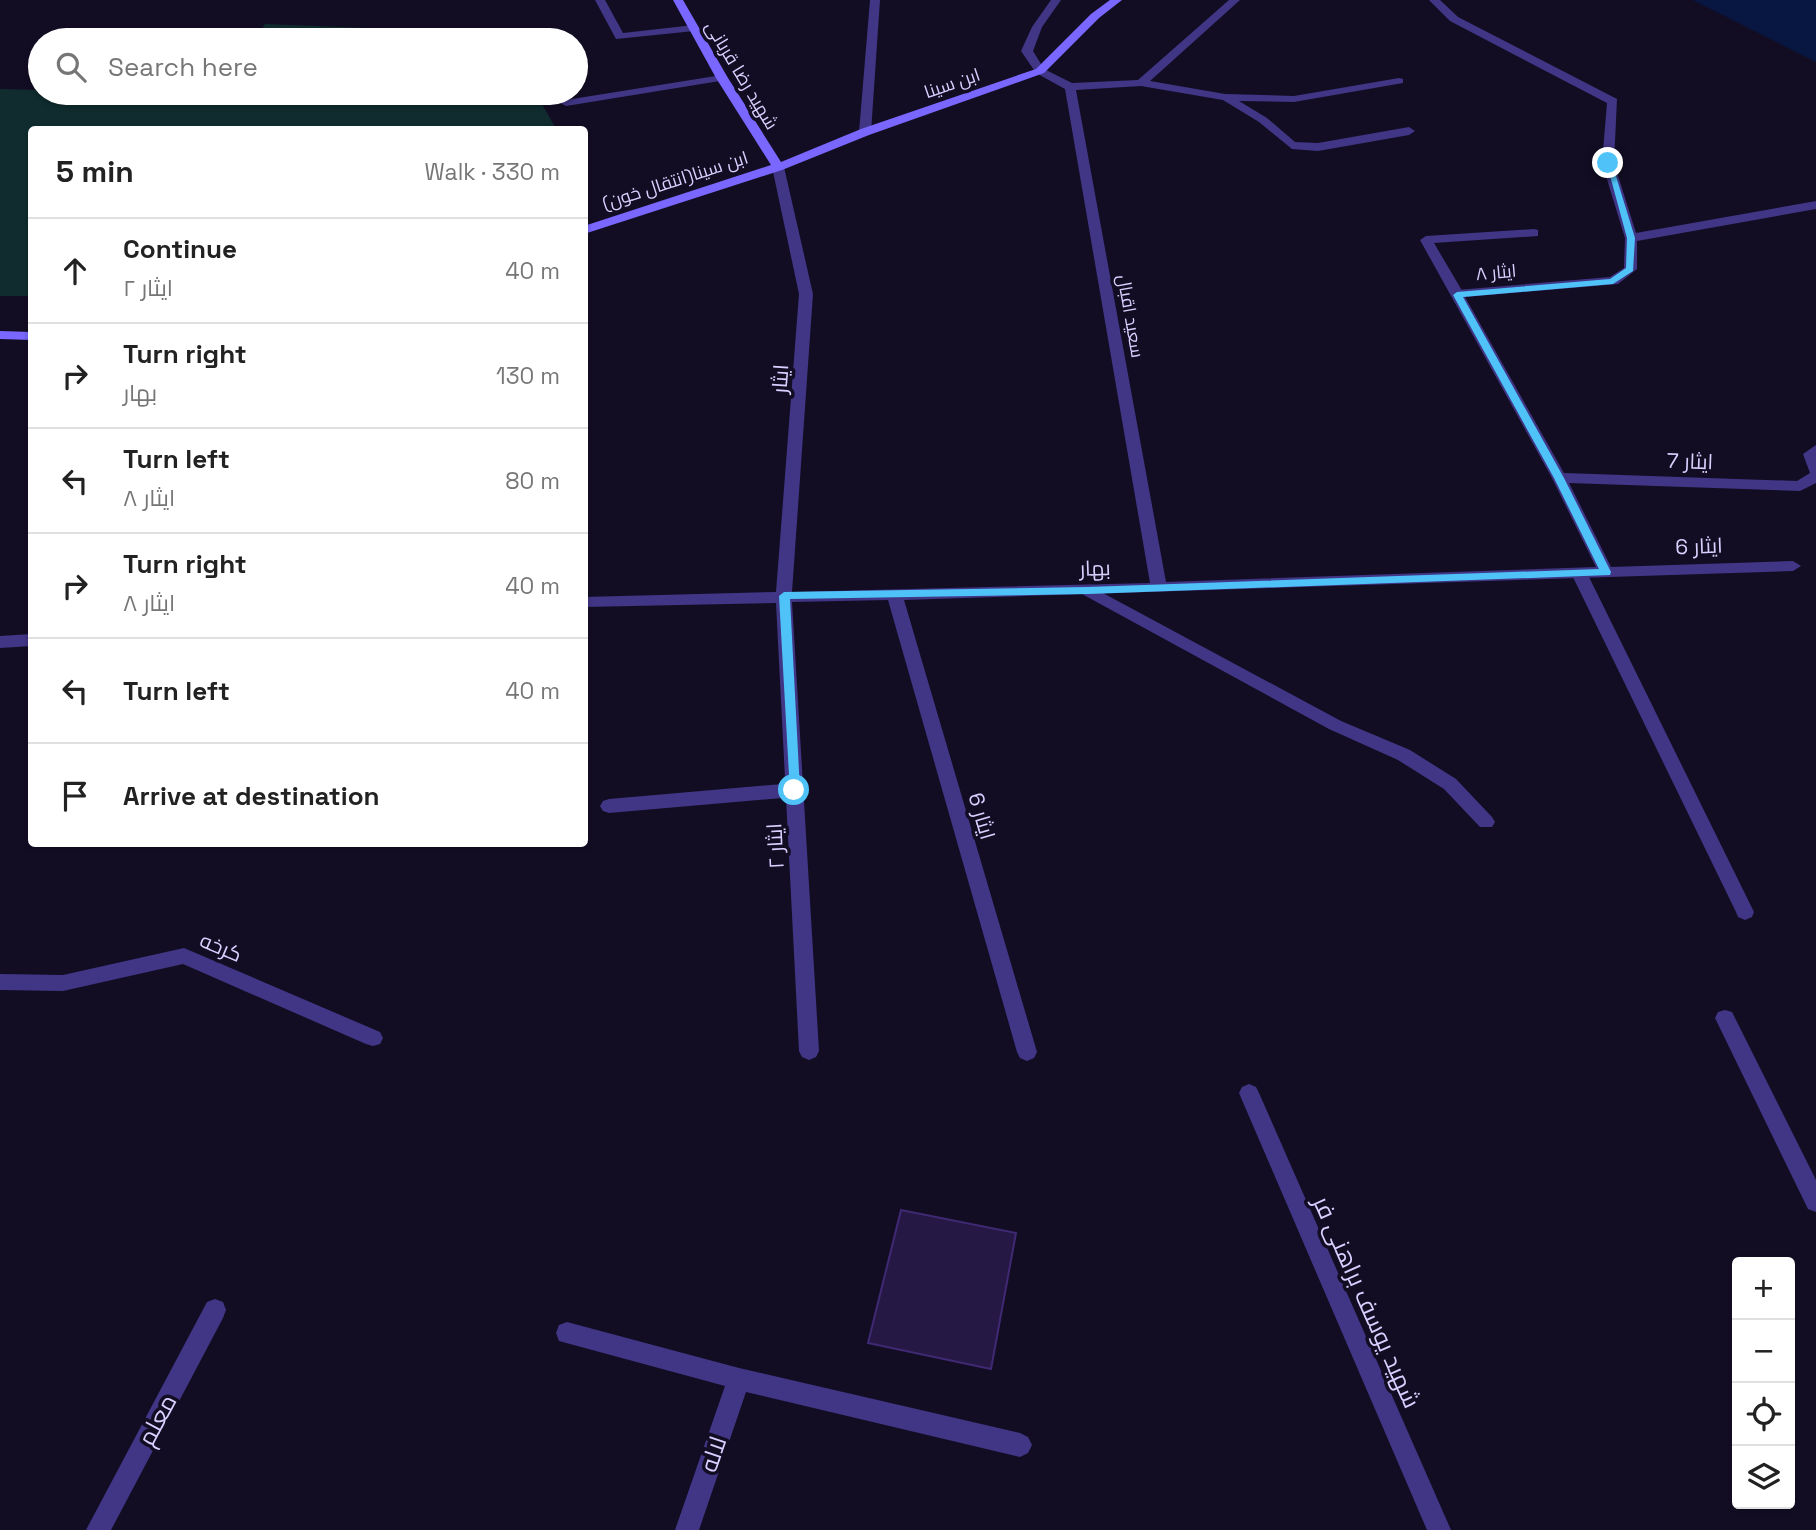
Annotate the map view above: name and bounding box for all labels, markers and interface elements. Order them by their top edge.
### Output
street label: شهید رضا قربانی [700,16,784,134]
search box [28,28,588,105]
icon: search [52,48,90,86]
text: Search here [108,50,258,84]
street label: ابن سینا [921,63,983,103]
street label: ابن سینا(انتقال خون) [599,146,751,214]
route end [1592,147,1623,178]
text: 5 min [56,152,134,191]
text: Walk · 330 m [425,157,560,187]
text: Continue [123,232,237,266]
icon: ahead [56,252,94,290]
text: 40 m [505,256,560,286]
street label: ایثار ۸ [1475,259,1517,285]
text: ایثار ۲ [123,273,173,303]
street label: سعید اقبال [1112,273,1150,359]
text: Turn right [123,337,247,371]
icon: right [56,357,94,395]
text: 130 m [496,361,560,391]
street label: ایثار [765,364,794,395]
text: بهار [123,378,157,408]
text: Turn left [123,442,230,476]
street label: ایثار 7 [1666,447,1714,475]
icon: left [56,462,94,500]
text: 80 m [505,466,560,496]
text: ایثار ۸ [123,483,175,513]
street label: ایثار 6 [1675,532,1723,560]
text: Turn right [123,547,247,581]
street label: بهار [1078,554,1111,582]
icon: right [56,567,94,605]
text: 40 m [505,571,560,601]
text: ایثار ۸ [123,588,175,618]
icon: left [56,672,94,710]
text: Turn left [123,674,230,708]
text: 40 m [505,676,560,706]
route start [778,774,809,805]
icon: arrive [56,777,94,815]
text: Arrive at destination [123,779,380,813]
street label: ایثار 6 [962,789,1002,843]
street label: ایثار ۲ [760,823,790,869]
street label: کرخه [196,926,246,968]
street label: شهید یوسف براهنی فر [1306,1189,1428,1413]
map controls [1732,1257,1795,1509]
button: + [1732,1257,1795,1320]
button: − [1732,1320,1795,1383]
button: locate [1732,1383,1795,1446]
street label: معلم [131,1389,184,1452]
street label: لاله [692,1432,734,1476]
button: layers [1732,1446,1795,1509]

